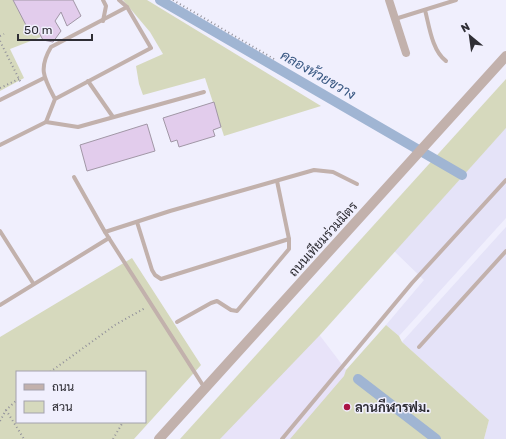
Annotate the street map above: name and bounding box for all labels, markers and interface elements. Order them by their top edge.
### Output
scale bar [18,16,92,42]
north arrow [450,16,490,56]
text: N [459,20,472,35]
text: 50 m [24,23,52,37]
water label: คลองห้วยขวาง [277,47,359,103]
street label: ถนนเทียมร่วมมิตร [284,197,360,279]
legend [16,371,146,423]
text: ถนน [52,380,75,394]
place label: ลานกีฬารฟม. [355,398,430,415]
text: สวน [52,400,73,414]
marker: ลานกีฬารฟม. [342,402,352,412]

